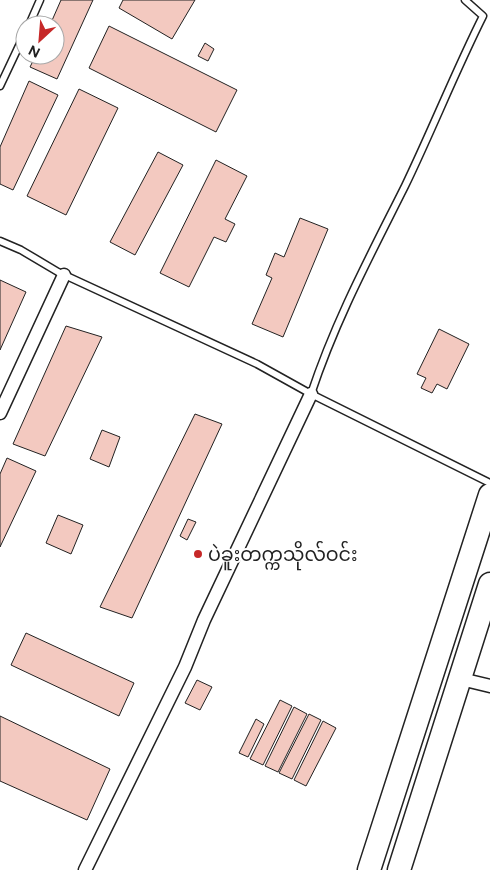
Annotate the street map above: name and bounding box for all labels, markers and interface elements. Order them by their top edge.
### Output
north arrow [15,15,65,65]
text: N [26,41,43,61]
place label: ပဲခူးတက္ကသိုလ်ဝင်း [208,540,358,571]
marker: ပဲခူးတက္ကသိုလ်ဝင်း [192,548,204,560]

